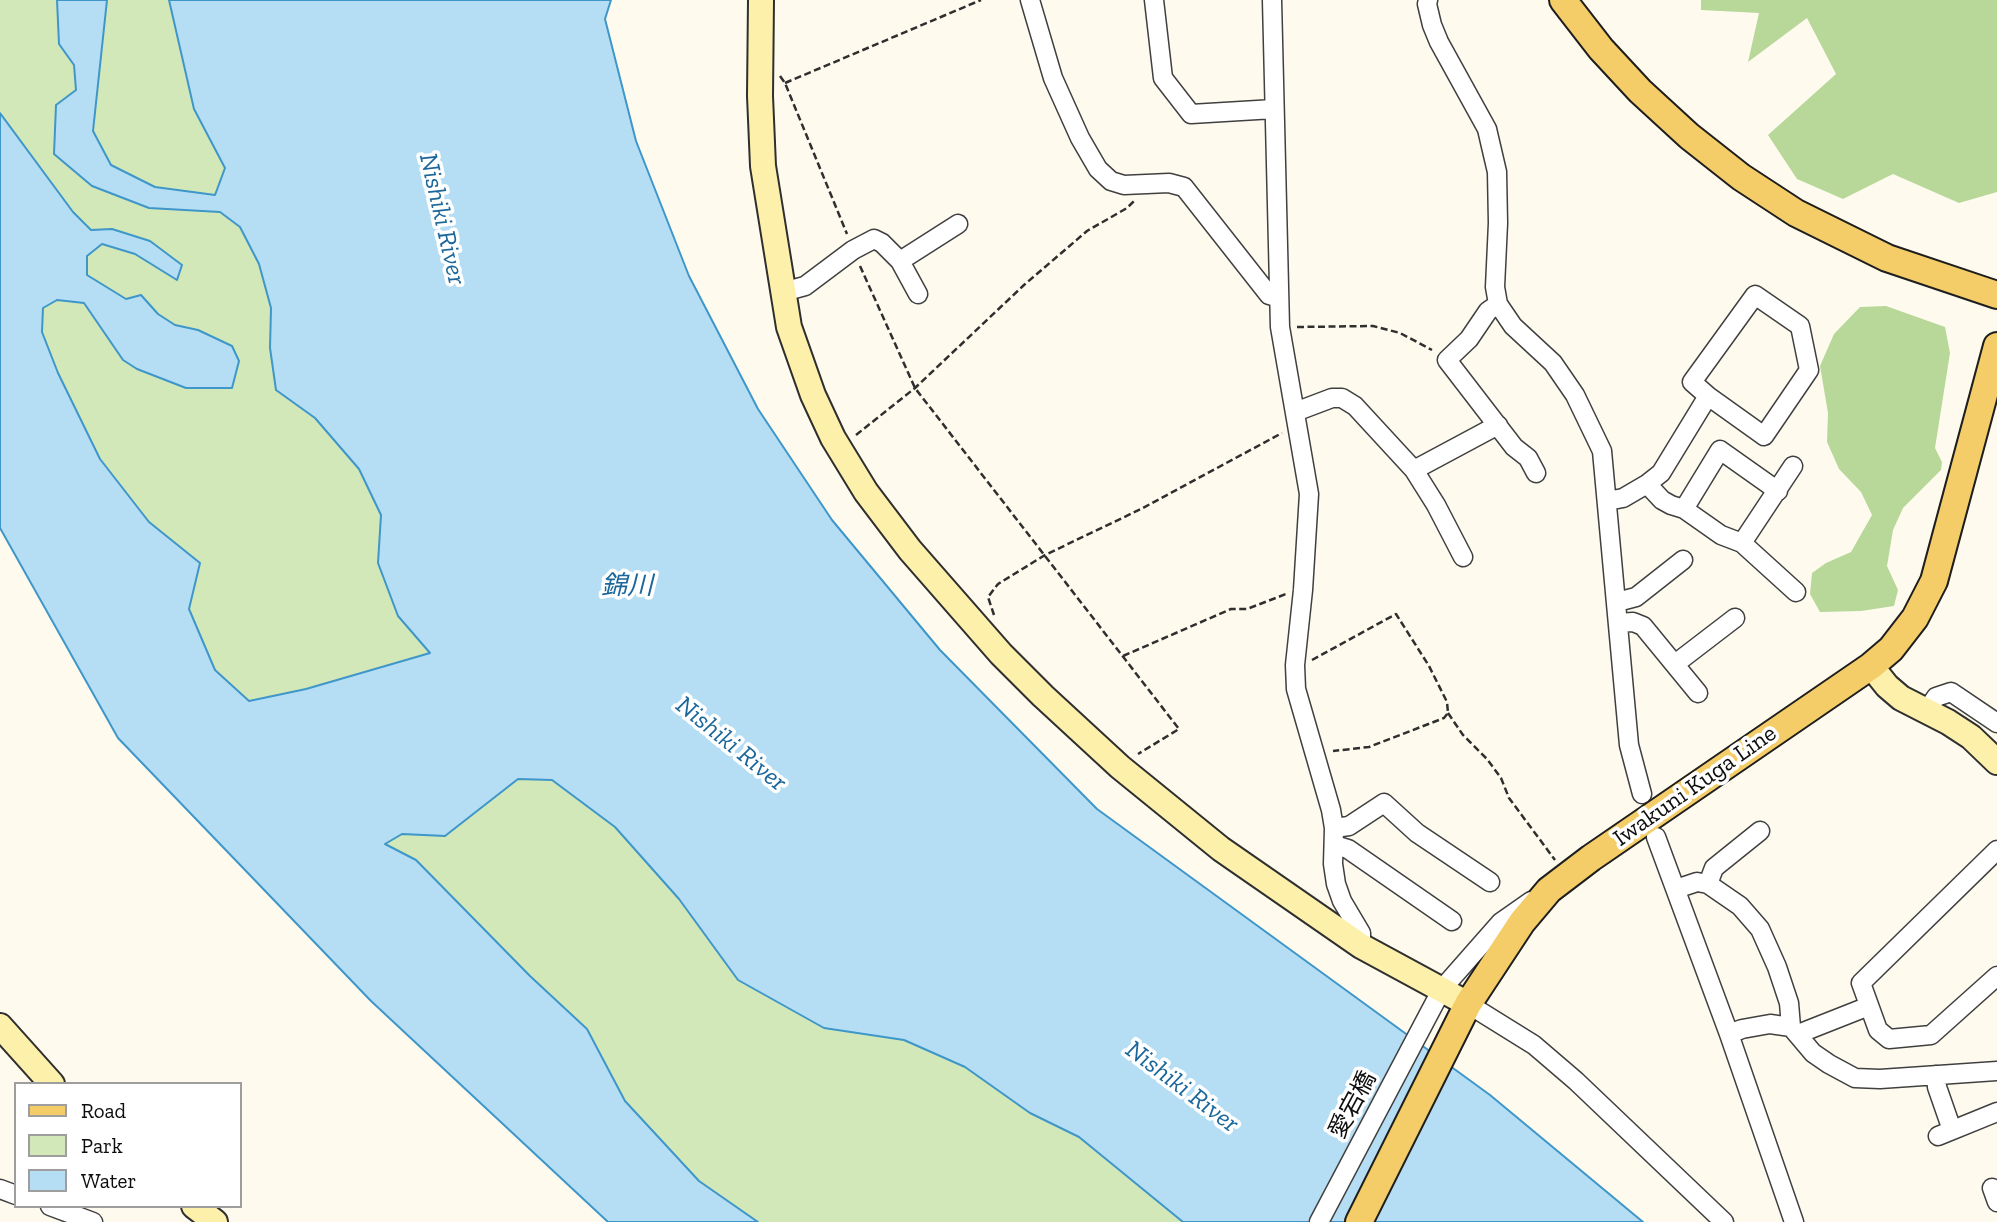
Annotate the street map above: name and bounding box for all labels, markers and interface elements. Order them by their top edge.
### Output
water label: Nishiki River [412,150,472,288]
water label: 錦川 [601,571,653,603]
water label: Nishiki River [669,690,793,798]
street label: Iwakuni Kuga Line [1608,719,1782,853]
water label: Nishiki River [1119,1034,1245,1140]
street label: 愛宕橋 [1323,1066,1383,1144]
legend [14,1082,242,1208]
text: Road [81,1098,126,1123]
text: Park [81,1133,123,1158]
text: Water [81,1168,136,1193]

